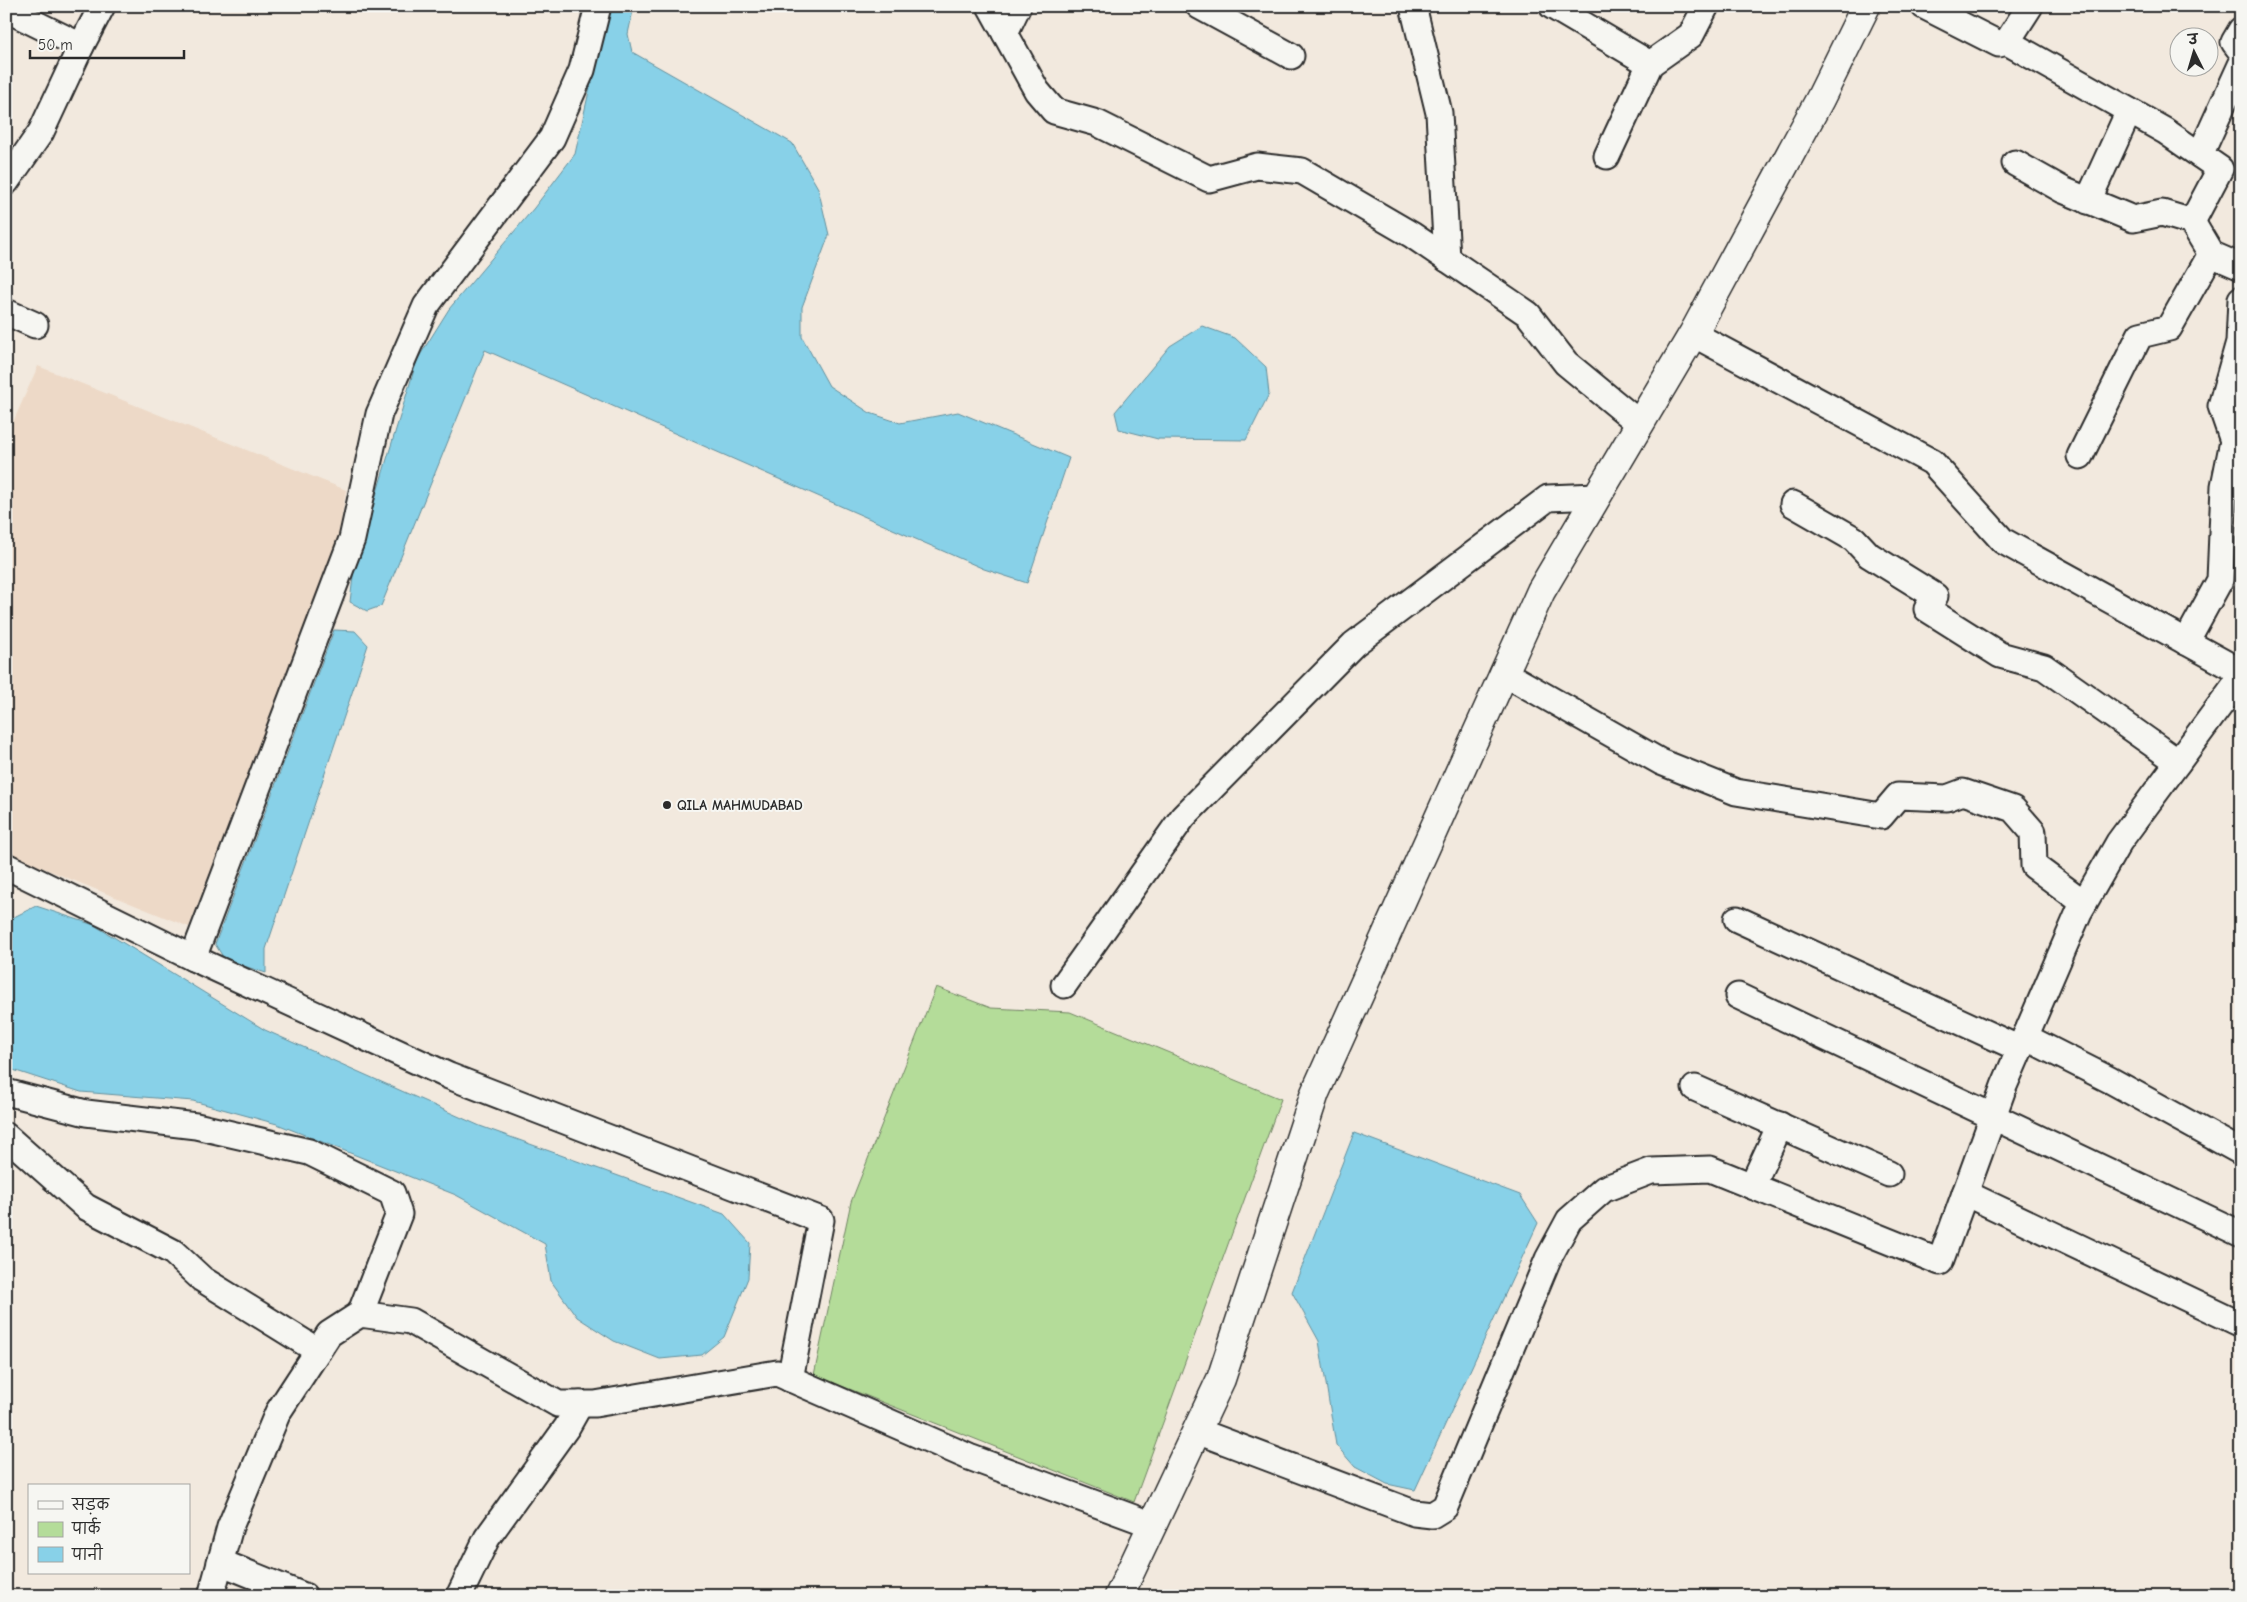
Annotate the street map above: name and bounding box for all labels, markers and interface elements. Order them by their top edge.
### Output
scale bar [30,28,184,60]
north arrow [2170,28,2220,78]
text: उ [2186,31,2200,49]
text: 50 m [38,36,73,54]
place label: QILA MAHMUDABAD [677,797,803,814]
marker: QILA MAHMUDABAD [661,799,673,811]
legend [28,1484,190,1574]
text: सड़क [71,1496,110,1515]
text: पार्क [71,1517,102,1538]
text: पानी [71,1543,104,1564]

